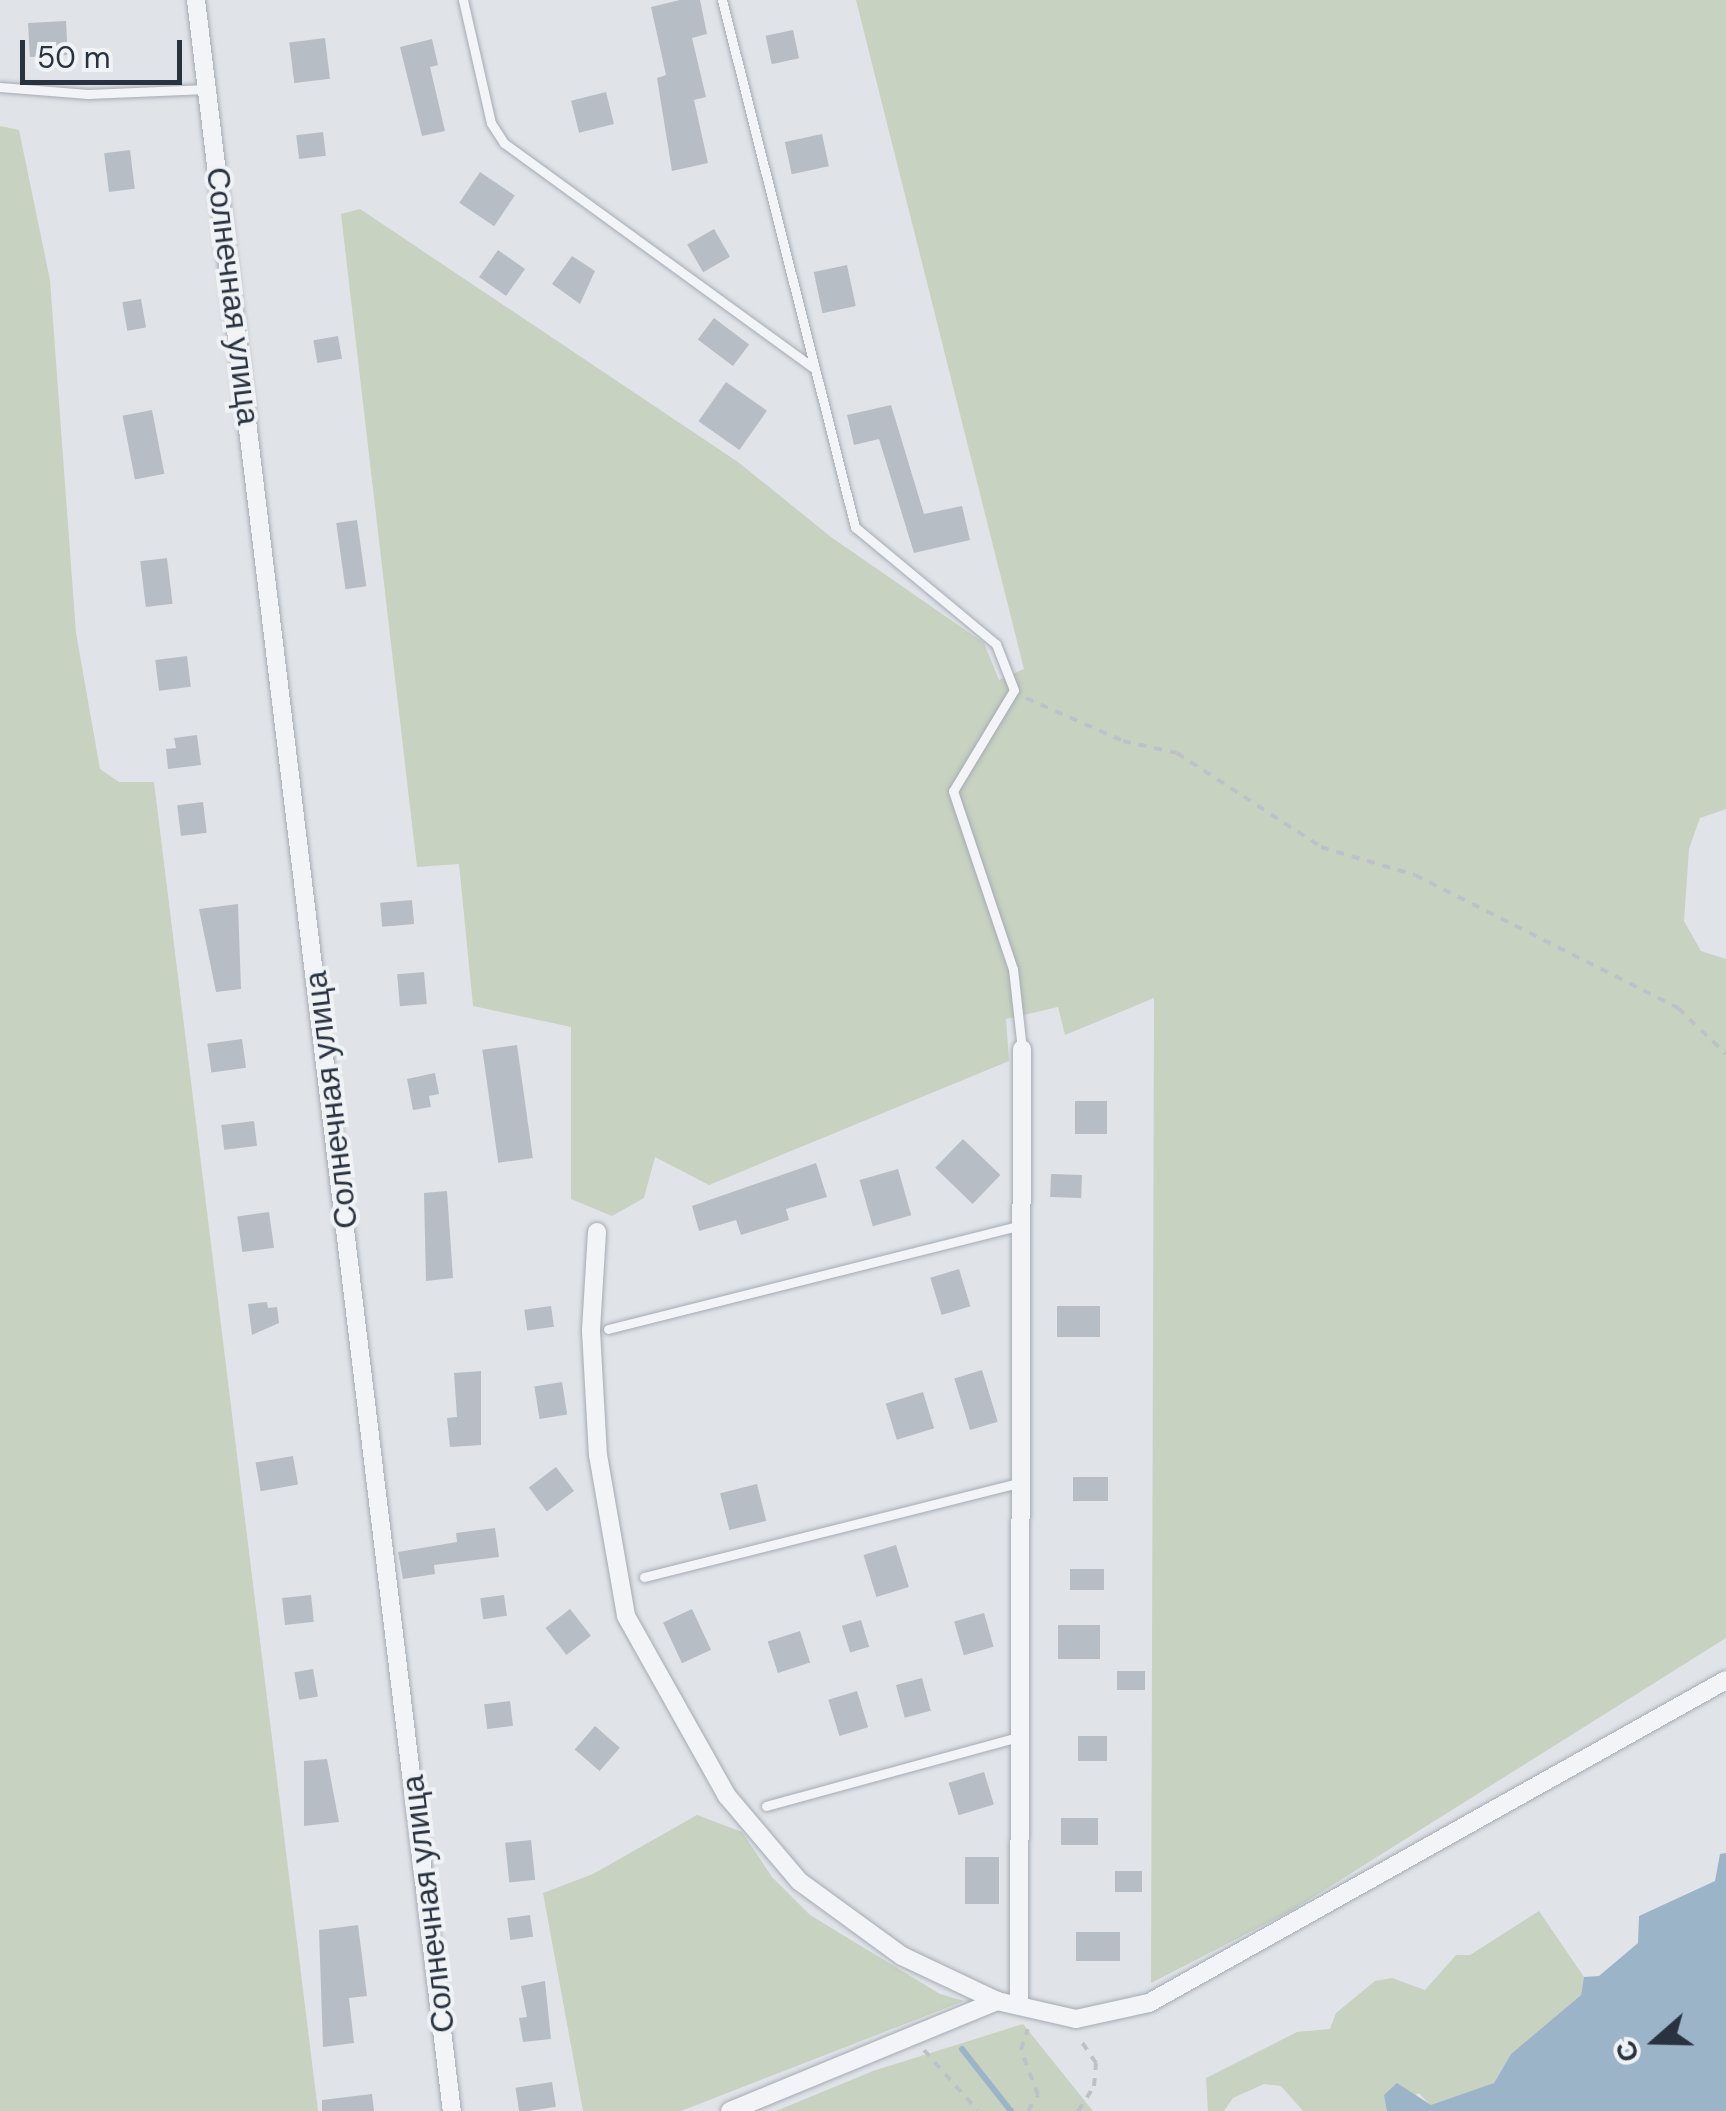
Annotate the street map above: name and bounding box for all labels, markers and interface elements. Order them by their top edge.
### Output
scale bar [25,20,188,82]
text: 50 m [37,38,111,77]
street label: Солнечная улица [198,165,268,427]
street label: Солнечная улица [296,969,366,1231]
street label: Солнечная улица [393,1773,463,2035]
north arrow [1606,1991,1706,2091]
text: С [1606,2036,1648,2067]

